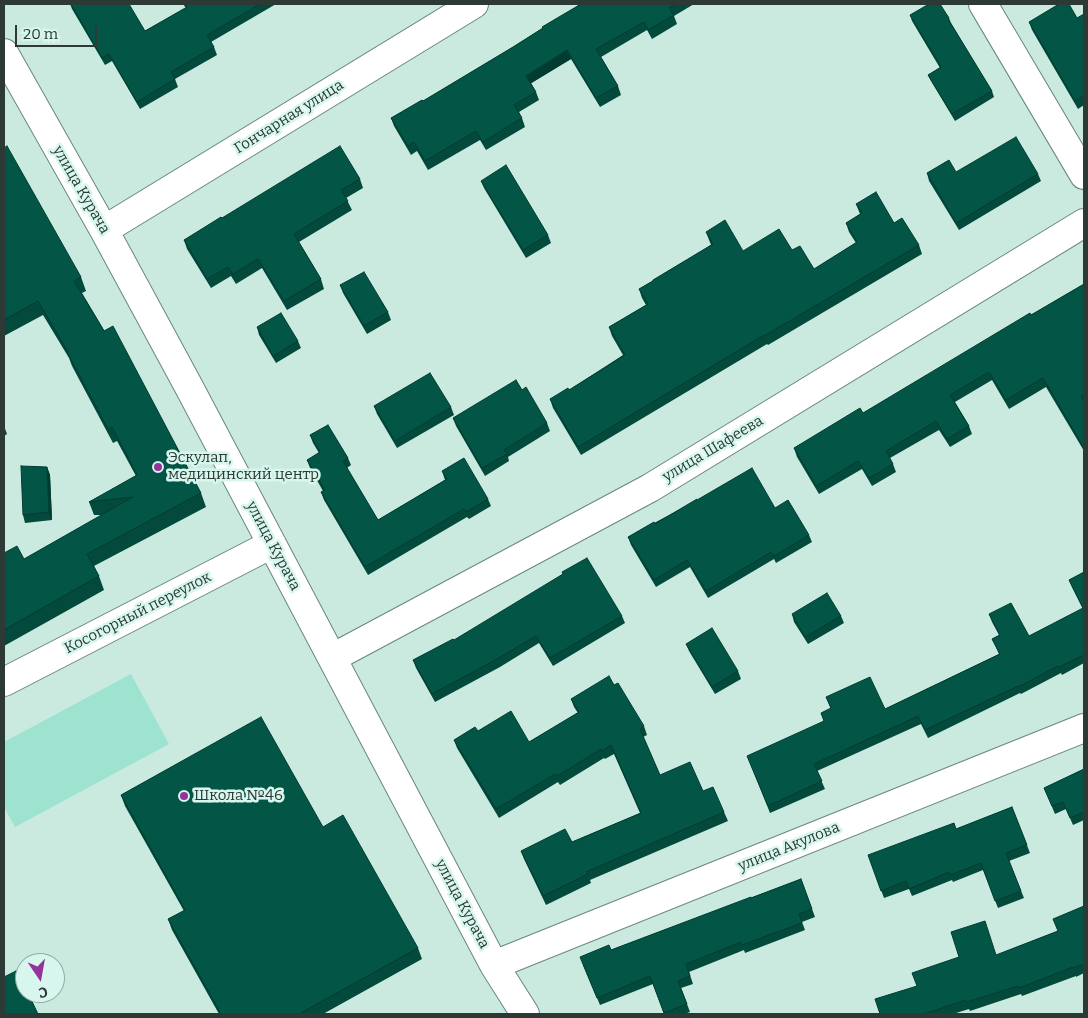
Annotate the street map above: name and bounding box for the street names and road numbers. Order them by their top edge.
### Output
street label: Гончарная улица [231,76,347,158]
street label: улица Курача [49,143,113,237]
street label: улица Шафеева [659,412,767,486]
street label: улица Курача [242,498,304,594]
street label: Косогорный переулок [62,568,214,658]
street label: улица Акулова [736,818,842,876]
street label: улица Курача [431,856,493,952]

